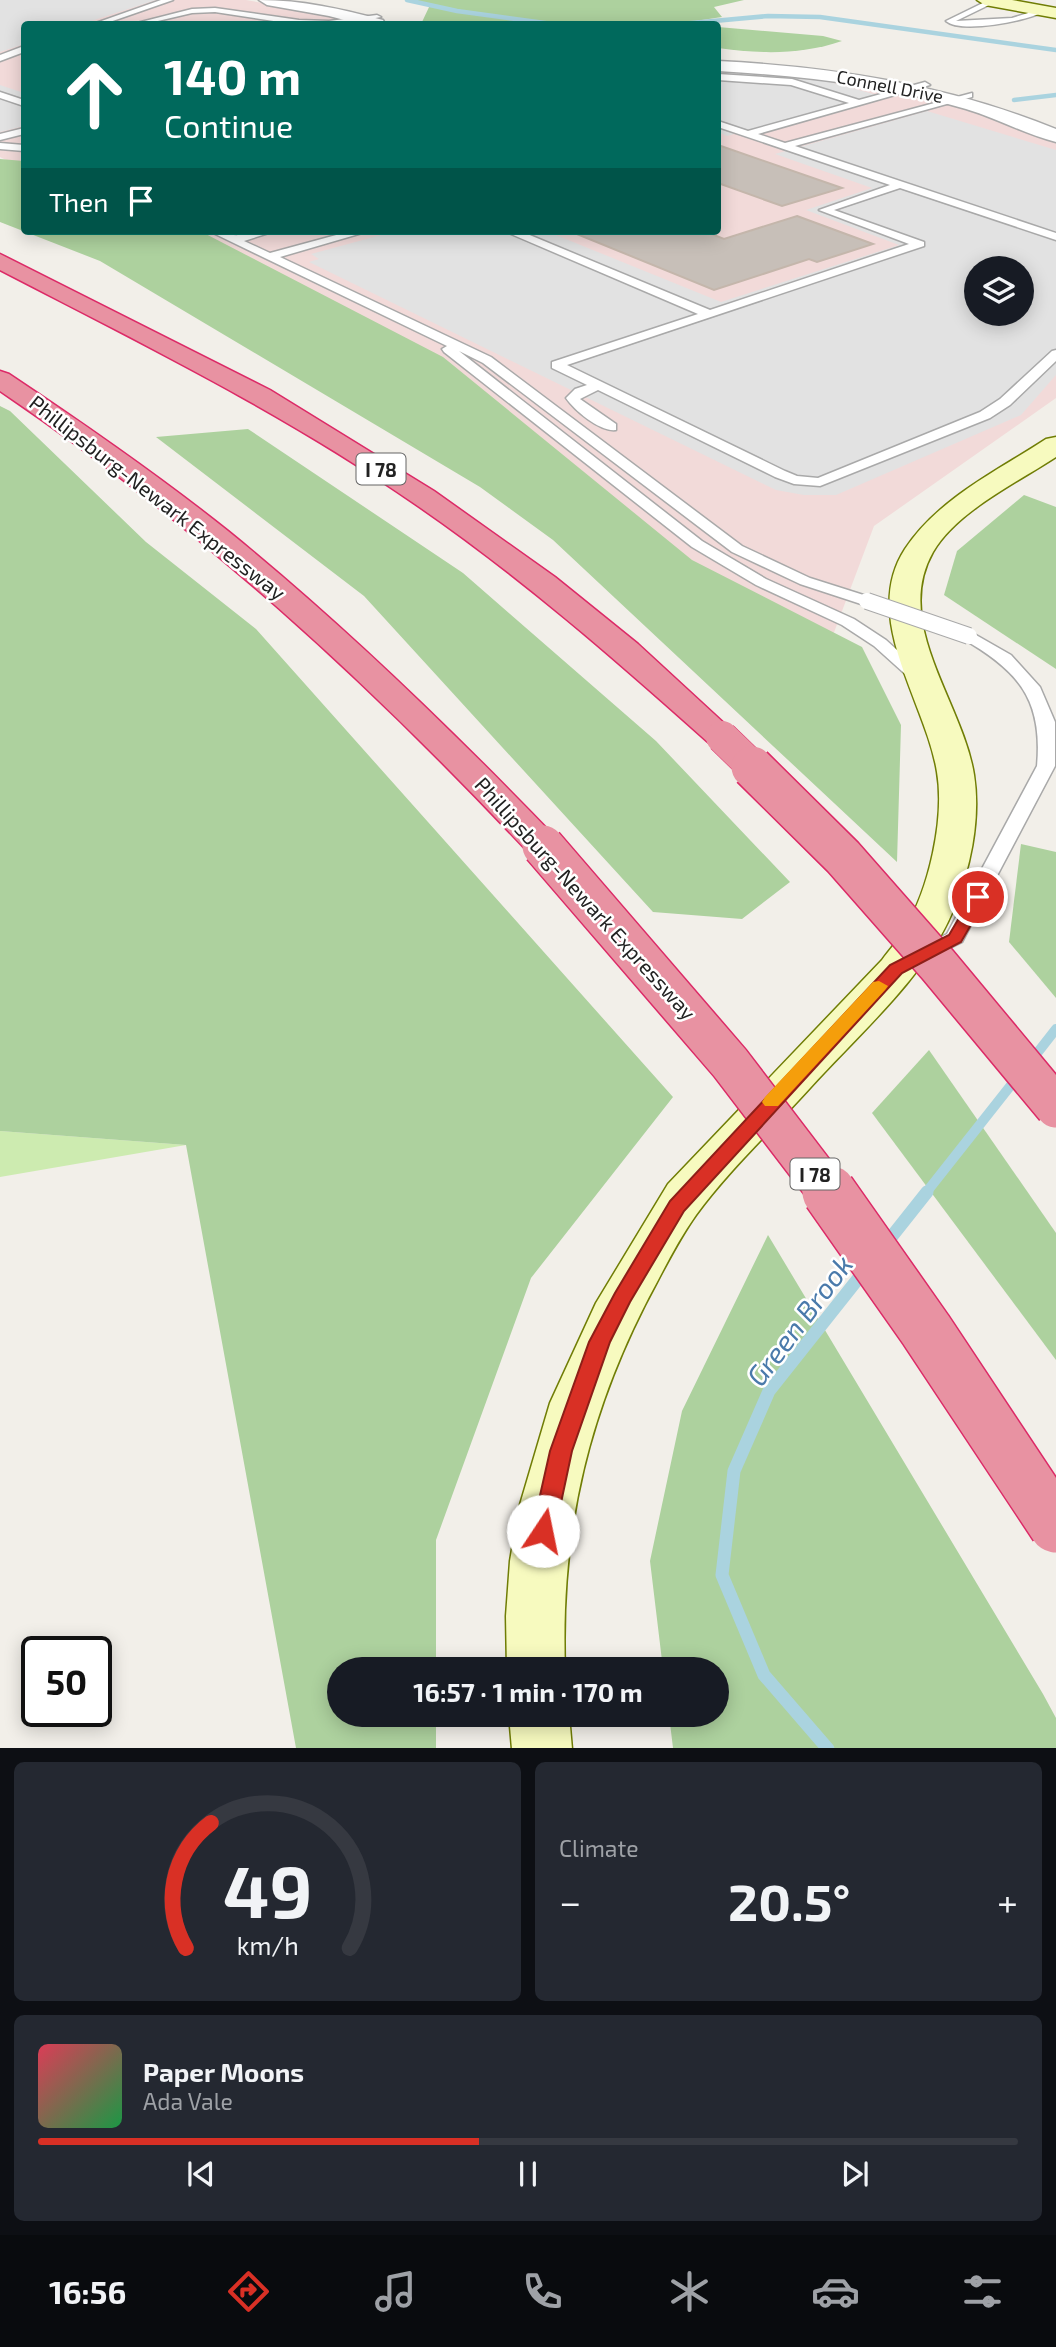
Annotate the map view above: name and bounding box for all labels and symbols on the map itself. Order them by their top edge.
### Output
street label: Connell Drive [835,65,945,107]
street label: Phillipsburg-Newark Expressway [25,389,291,605]
road number: I 78 [356,454,406,484]
street label: Phillipsburg-Newark Expressway [470,772,702,1024]
pin [948,867,1008,927]
road number: I 78 [790,1158,840,1190]
water label: Green Brook [739,1248,859,1392]
position arrow [506,1494,580,1568]
speed limit sign: 50 [21,1636,112,1727]

